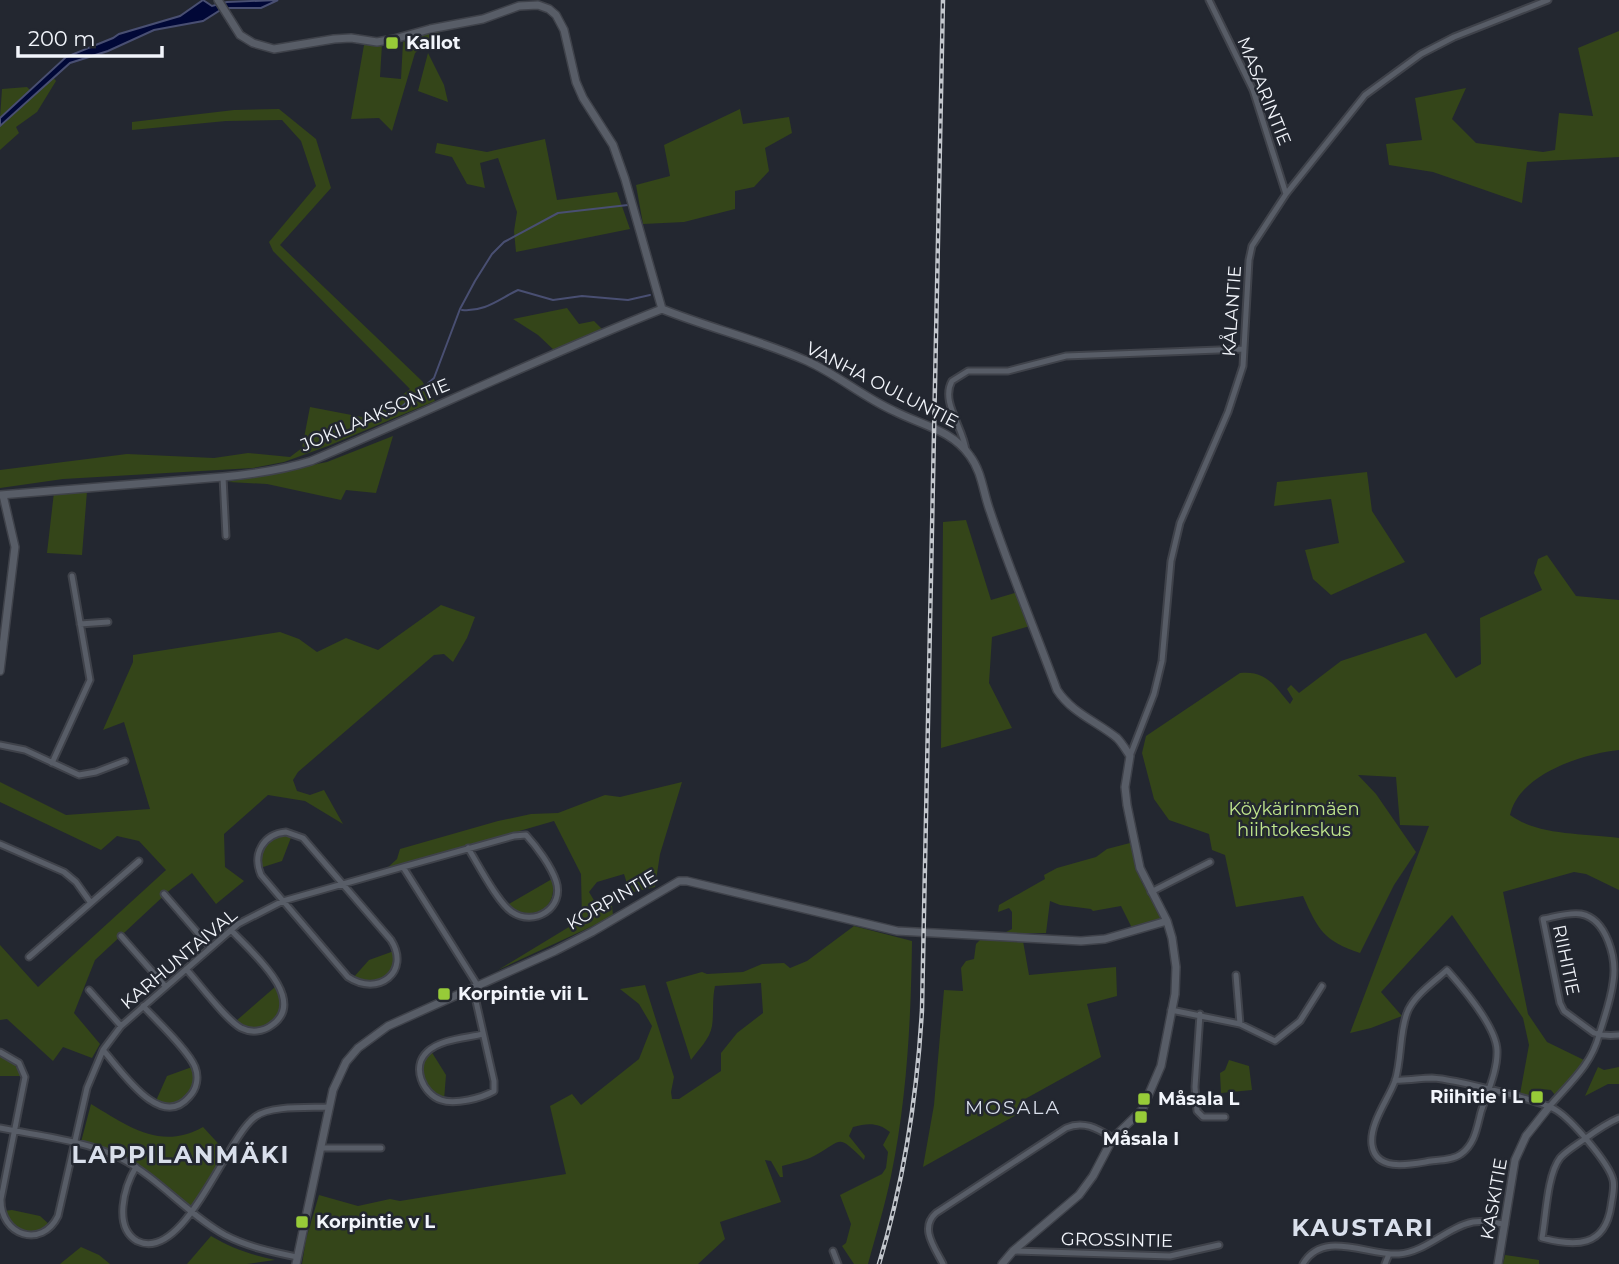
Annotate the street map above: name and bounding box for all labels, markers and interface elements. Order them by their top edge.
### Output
scale bar [18,14,161,58]
text: 200 m [28,26,95,51]
place label: Kallot [406,32,461,54]
street label: MASARINTIE [1232,34,1296,148]
marker: Kallot [384,35,400,51]
street label: KÅLANTIE [1217,265,1246,357]
street label: VANHA OULUNTIE [802,337,962,433]
street label: JOKILAAKSONTIE [296,374,453,457]
park label: Köykärinmäen hiihtokeskus [1228,798,1360,841]
street label: KORPINTIE [563,865,661,935]
street label: KARHUNTAIVAL [116,904,242,1014]
street label: RIIHITIE [1548,923,1584,997]
place label: Korpintie vii L [458,983,588,1005]
marker: Korpintie vii L [436,986,452,1002]
place label: Riihitie i L [1430,1086,1523,1108]
place label: Måsala L [1158,1088,1240,1110]
marker: Riihitie i L [1529,1089,1545,1105]
marker: Måsala L [1136,1091,1152,1107]
district label: MOSALA [965,1096,1061,1119]
marker: Måsala I [1133,1109,1149,1125]
place label: Måsala I [1103,1128,1179,1150]
district label: LAPPILANMÄKI [72,1140,290,1169]
street label: KASKITIE [1476,1157,1512,1241]
place label: Korpintie v L [316,1211,435,1233]
district label: KAUSTARI [1292,1213,1434,1242]
marker: Korpintie v L [294,1214,310,1230]
street label: GROSSINTIE [1061,1228,1173,1252]

